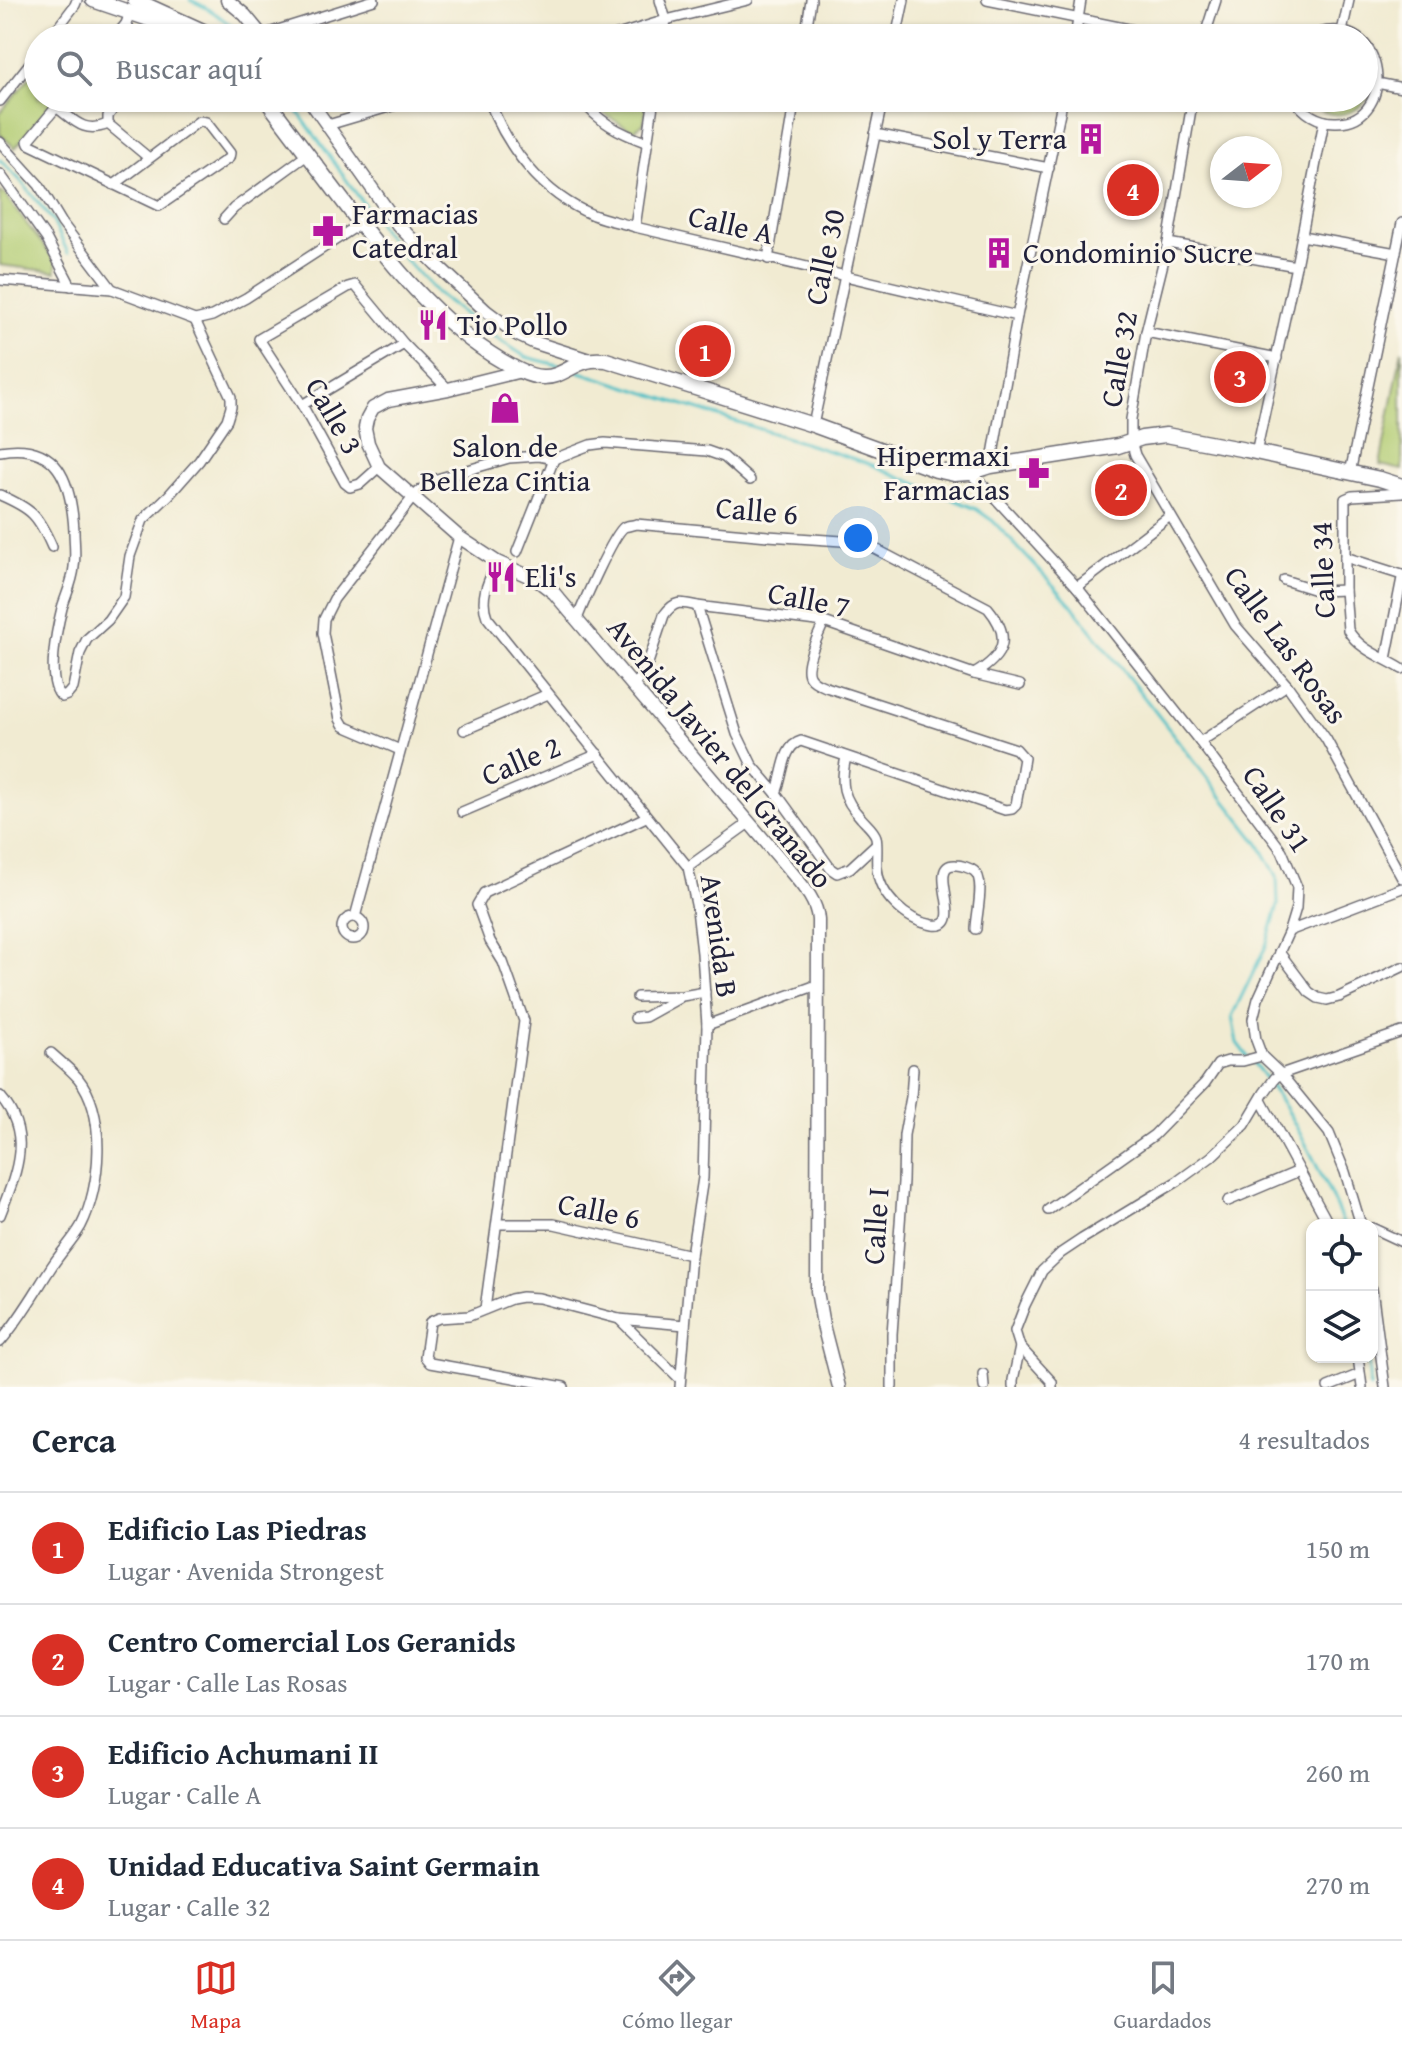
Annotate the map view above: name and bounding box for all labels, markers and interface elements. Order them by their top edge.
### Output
search box [24,24,1378,112]
icon: search [52,46,96,90]
text: Buscar aquí [116,46,262,90]
place label: Sol y Terra [932,116,1067,160]
building icon: Sol y Terra [1074,122,1108,156]
north arrow [1210,136,1282,208]
pin: 4 [1107,160,1159,220]
place label: Farmacias Catedral [352,191,479,269]
street label: Calle A [684,193,778,255]
street label: Calle 30 [792,205,856,309]
pharmacy icon: Farmacias Catedral [311,214,345,248]
place label: Condominio Sucre [1023,230,1253,274]
building icon: Condominio Sucre [982,236,1016,270]
place label: Tio Pollo [457,302,568,346]
street label: Calle 32 [1088,307,1148,410]
restaurant icon: Tio Pollo [416,308,450,342]
pin: 1 [679,321,731,381]
pin: 3 [1214,347,1266,407]
street label: Calle 3 [295,369,375,462]
shop icon: Salon de Belleza Cintia [488,391,522,425]
place label: Salon de Belleza Cintia [420,424,590,502]
place label: Hipermaxi Farmacias [877,433,1010,511]
pharmacy icon: Hipermaxi Farmacias [1017,456,1051,490]
pin: 2 [1095,460,1147,520]
street label: Calle 6 [714,484,800,536]
your location [838,518,878,558]
street label: Calle 34 [1298,521,1346,619]
place label: Eli's [525,554,577,598]
street label: Calle Las Rosas [1214,556,1359,733]
restaurant icon: Eli's [484,560,518,594]
street label: Calle 7 [765,570,854,628]
street label: Avenida Javier del Granado [597,607,844,898]
street label: Calle 2 [474,724,567,796]
street label: Calle 31 [1232,756,1323,861]
street label: Avenida B [690,871,750,1000]
street label: Calle 6 [555,1181,644,1239]
street label: Calle I [850,1186,900,1266]
map controls [1306,1219,1378,1363]
button: locate [1306,1219,1378,1291]
button: layers [1306,1291,1378,1363]
text: Cerca [32,1415,116,1464]
text: 4 resultados [1239,1420,1370,1459]
text: Edificio Las Piedras [108,1507,367,1551]
text: 1 [51,1529,65,1568]
text: 150 m [1305,1529,1370,1568]
text: Lugar · Avenida Strongest [108,1551,384,1590]
text: Centro Comercial Los Geranids [108,1619,516,1663]
text: 2 [51,1641,65,1680]
text: 170 m [1305,1641,1370,1680]
text: Lugar · Calle Las Rosas [108,1663,348,1702]
text: Edificio Achumani II [108,1731,379,1775]
text: 3 [51,1753,65,1792]
text: 260 m [1305,1753,1370,1792]
text: Lugar · Calle A [108,1775,261,1814]
text: Unidad Educativa Saint Germain [108,1843,540,1887]
text: 4 [51,1865,65,1904]
text: 270 m [1305,1865,1370,1904]
text: Lugar · Calle 32 [108,1887,270,1926]
tab: Mapa [191,1956,241,2036]
tab: Cómo llegar [622,1956,733,2036]
tab: Guardados [1114,1956,1211,2036]

